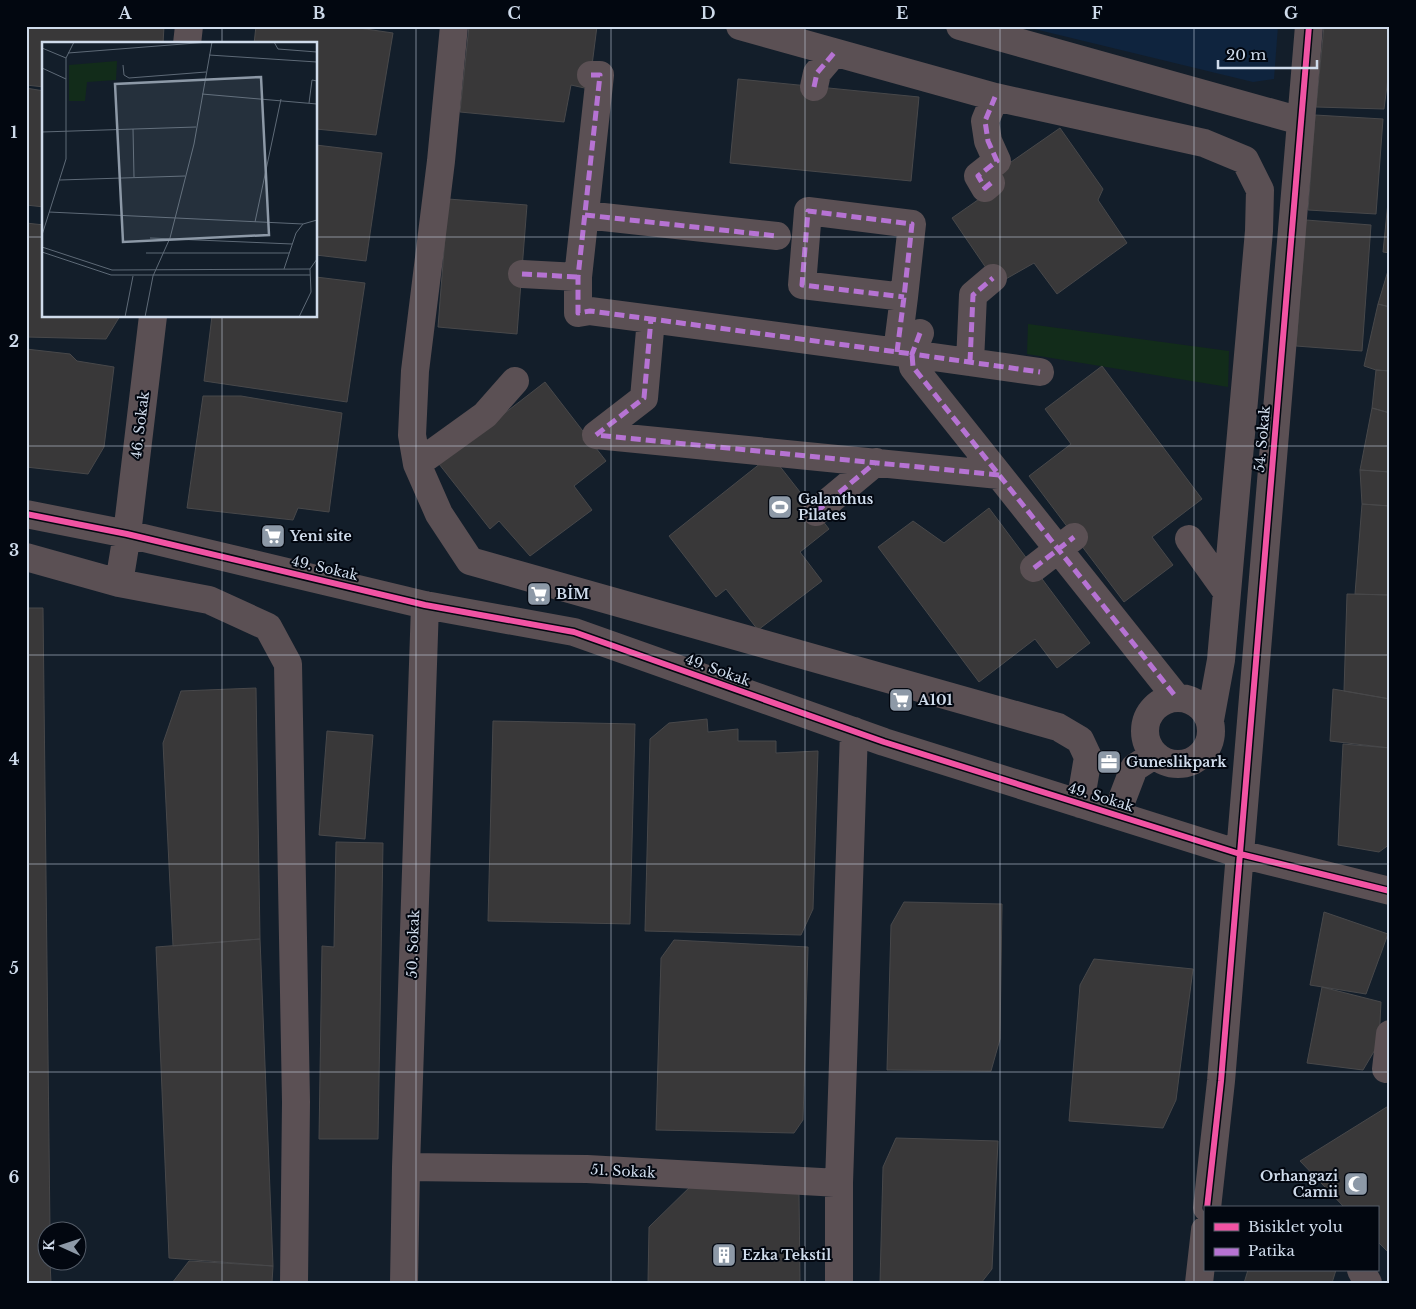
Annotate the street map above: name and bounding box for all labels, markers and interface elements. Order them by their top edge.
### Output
text: A [118,3,133,23]
text: B [313,3,326,23]
text: C [507,3,521,23]
text: D [701,3,715,23]
text: E [896,3,908,23]
text: F [1091,3,1103,23]
text: G [1284,3,1298,23]
scale bar [1218,38,1317,70]
inset map [42,42,318,318]
text: 20 m [1226,45,1266,64]
text: 1 [11,122,18,142]
text: 2 [9,331,19,351]
street label: 46. Sokak [127,390,153,460]
street label: 54. Sokak [1250,404,1274,473]
place label: Galanthus Pilates [798,490,874,524]
sports icon: Galanthus Pilates [767,494,793,520]
supermarket icon: Yeni site [260,523,286,549]
place label: Yeni site [289,527,352,545]
text: 3 [9,540,19,560]
street label: 49. Sokak [290,552,360,584]
supermarket icon: BİM [526,581,552,607]
place label: BİM [556,585,589,603]
street label: 49. Sokak [683,650,753,690]
supermarket icon: A101 [888,687,914,713]
place label: A101 [917,691,953,709]
text: 4 [9,749,19,769]
office icon: Guneslikpark [1096,749,1122,775]
place label: Guneslikpark [1126,753,1227,771]
street label: 49. Sokak [1066,778,1136,816]
street label: 50. Sokak [403,909,423,979]
text: 5 [9,958,19,978]
street label: 51. Sokak [590,1160,656,1182]
text: 6 [9,1167,20,1187]
place label: Orhangazi Camii [1260,1167,1338,1201]
mosque icon: Orhangazi Camii [1343,1171,1369,1197]
legend [1204,1206,1378,1272]
text: Bisiklet yolu [1248,1217,1343,1236]
north arrow [38,1222,88,1272]
text: K [40,1239,58,1252]
text: Patika [1248,1241,1295,1260]
building icon: Ezka Tekstil [711,1242,737,1268]
place label: Ezka Tekstil [742,1246,831,1264]

